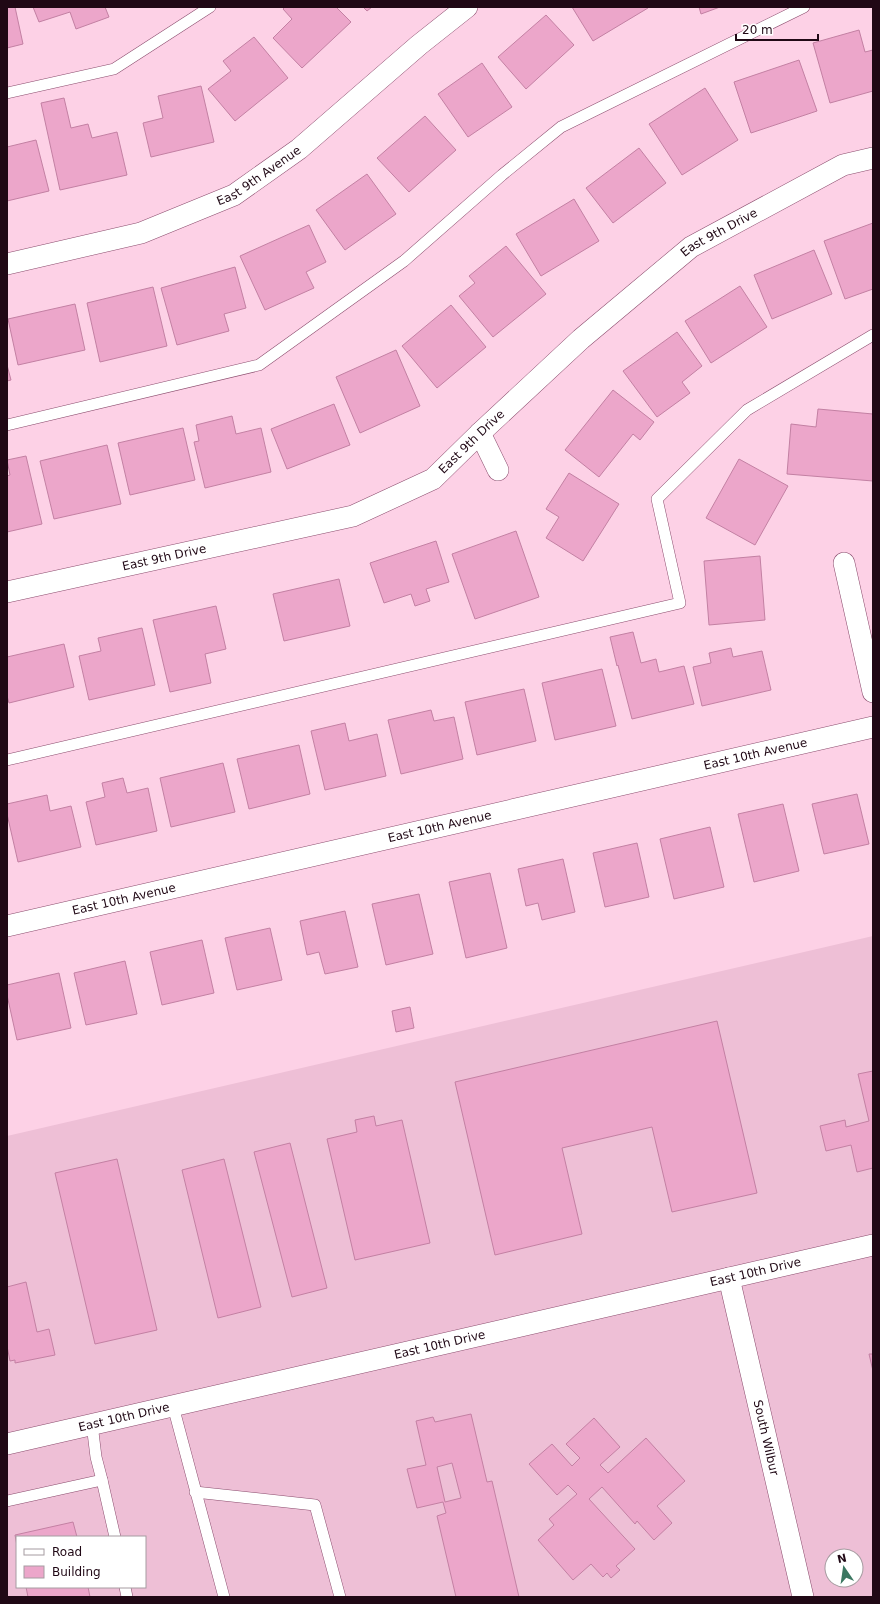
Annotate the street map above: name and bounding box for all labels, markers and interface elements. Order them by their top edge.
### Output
scale bar [736,16,818,42]
text: 20 m [742,23,773,37]
street label: East 9th Avenue [215,143,303,208]
street label: East 9th Drive [678,206,760,260]
street label: East 9th Drive [436,407,507,476]
street label: East 9th Drive [121,541,208,573]
street label: East 10th Avenue [702,735,809,773]
street label: East 10th Avenue [387,808,493,845]
street label: East 10th Avenue [71,880,177,918]
street label: East 10th Drive [708,1255,802,1289]
street label: East 10th Drive [393,1327,487,1362]
street label: South Wilbur [751,1399,782,1477]
street label: East 10th Drive [77,1400,171,1434]
legend [16,1536,146,1588]
text: Road [52,1545,82,1559]
north arrow [824,1548,864,1588]
text: N [836,1551,848,1566]
text: Building [52,1565,101,1579]

